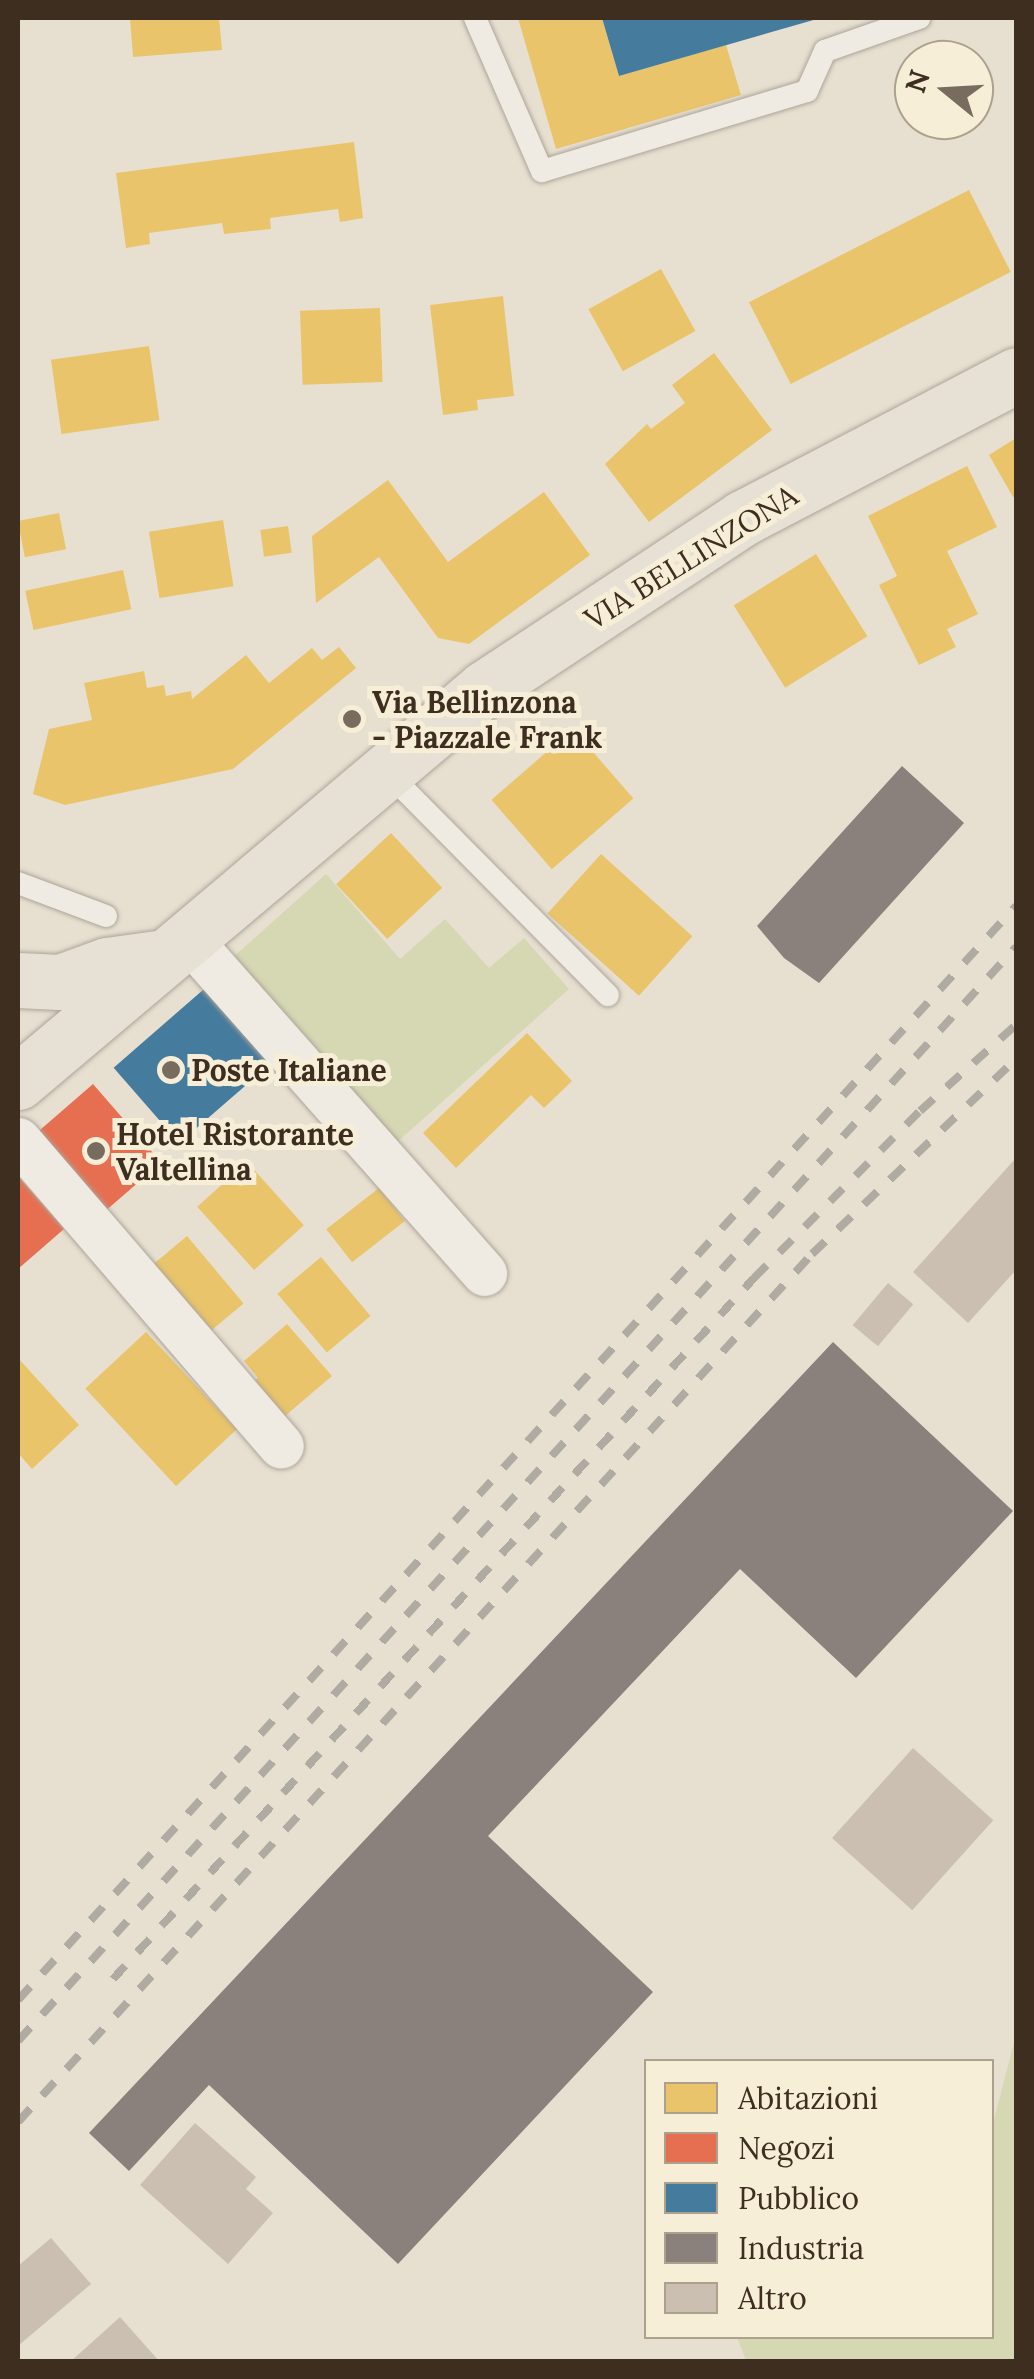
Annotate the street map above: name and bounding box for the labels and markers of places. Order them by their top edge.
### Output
place label: Via Bellinzona - Piazzale Frank [372,684,602,754]
marker: Via Bellinzona - Piazzale Frank [341,708,363,730]
place label: Poste Italiane [191,1052,387,1088]
marker: Poste Italiane [160,1059,182,1081]
place label: Hotel Ristorante Valtellina [116,1116,354,1186]
marker: Hotel Ristorante Valtellina [85,1140,107,1162]

